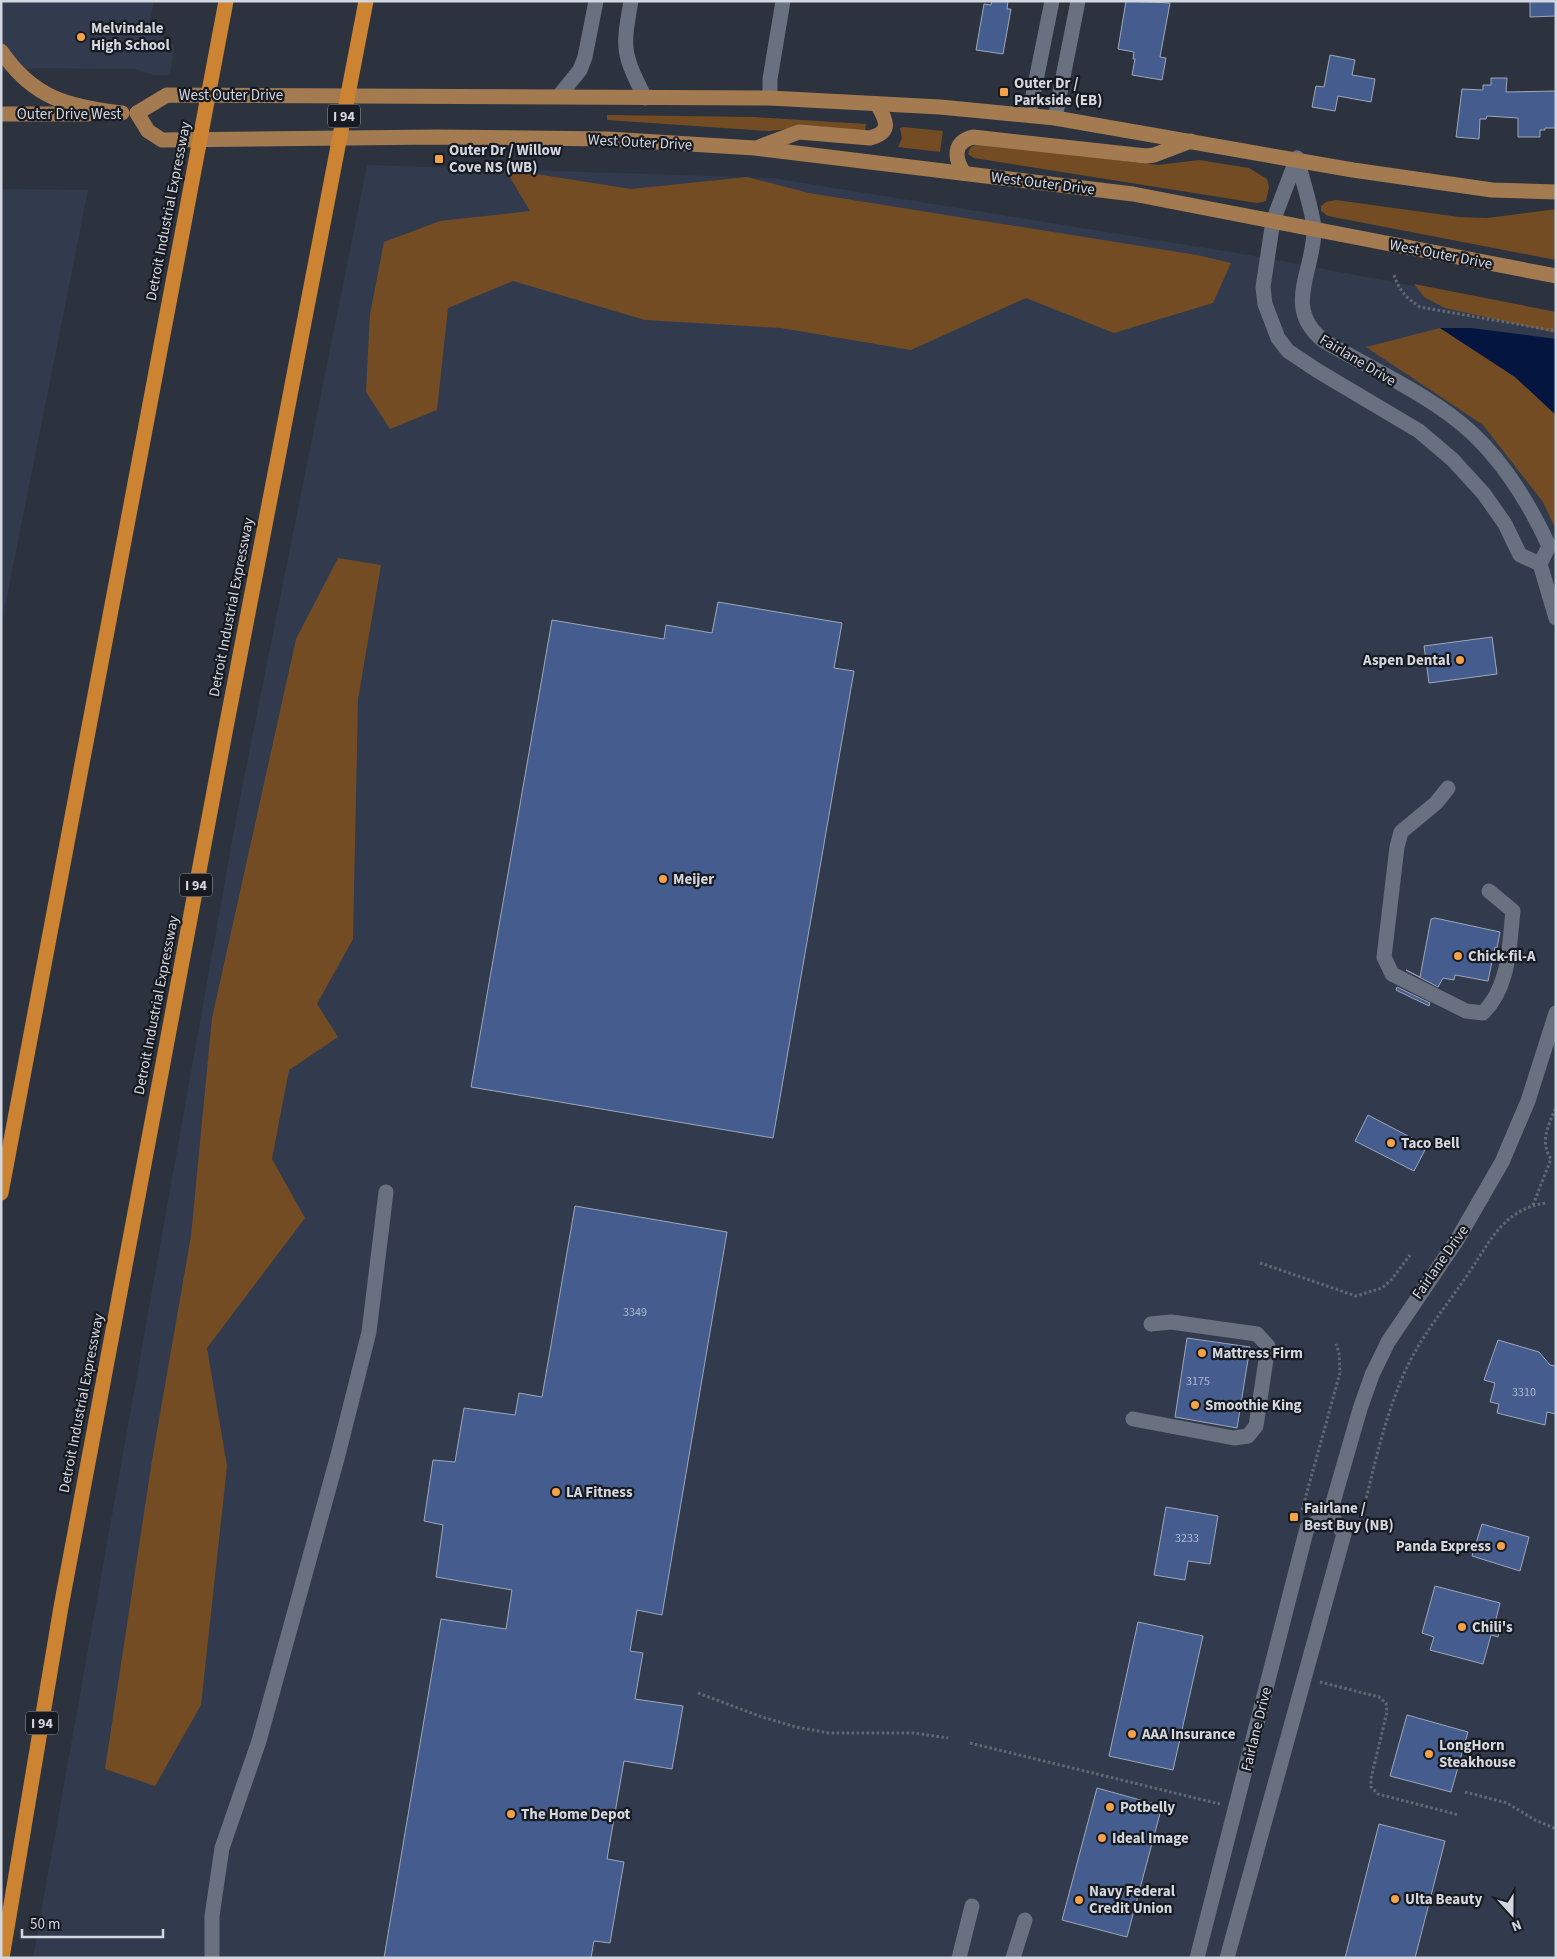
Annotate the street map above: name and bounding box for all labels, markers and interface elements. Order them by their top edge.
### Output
place label: Melvindale High School [91,18,170,56]
marker: Melvindale High School [75,31,87,43]
place label: Outer Dr / Parkside (EB) [1014,73,1102,111]
street label: West Outer Drive [179,85,283,106]
marker: Outer Dr / Parkside (EB) [998,86,1010,98]
street label: Outer Drive West [17,104,121,125]
road number: I 94 [328,104,360,128]
street label: Detroit Industrial Expressway [141,120,196,303]
street label: West Outer Drive [587,129,693,156]
place label: Outer Dr / Willow Cove NS (WB) [449,140,562,178]
marker: Outer Dr / Willow Cove NS (WB) [433,153,445,165]
street label: West Outer Drive [990,167,1096,200]
street label: West Outer Drive [1388,234,1494,275]
street label: Fairlane Drive [1316,329,1400,392]
street label: Detroit Industrial Expressway [204,516,259,699]
place label: Aspen Dental [1362,650,1451,671]
marker: Aspen Dental [1454,654,1466,666]
place label: Meijer [673,869,714,890]
marker: Meijer [657,873,669,885]
road number: I 94 [180,874,212,896]
street label: Detroit Industrial Expressway [129,914,184,1097]
place label: Chick-fil-A [1468,946,1536,967]
marker: Chick-fil-A [1452,950,1464,962]
place label: Taco Bell [1401,1133,1460,1154]
marker: Taco Bell [1385,1137,1397,1149]
street label: Fairlane Drive [1407,1221,1474,1303]
house number: 3349 [623,1304,647,1321]
street label: Detroit Industrial Expressway [54,1312,109,1495]
place label: Mattress Firm [1212,1343,1303,1364]
marker: Mattress Firm [1196,1347,1208,1359]
house number: 3175 [1186,1373,1210,1390]
house number: 3310 [1512,1384,1536,1401]
place label: Smoothie King [1205,1395,1302,1416]
marker: Smoothie King [1189,1399,1201,1411]
place label: LA Fitness [566,1482,633,1503]
marker: LA Fitness [550,1486,562,1498]
place label: Fairlane / Best Buy (NB) [1304,1498,1394,1536]
marker: Fairlane / Best Buy (NB) [1288,1511,1300,1523]
house number: 3233 [1175,1530,1199,1547]
place label: Panda Express [1396,1536,1491,1557]
marker: Panda Express [1495,1540,1507,1552]
place label: Chili's [1472,1617,1513,1638]
marker: Chili's [1456,1621,1468,1633]
street label: Fairlane Drive [1236,1685,1277,1773]
road number: I 94 [26,1712,58,1735]
place label: AAA Insurance [1141,1724,1236,1745]
marker: AAA Insurance [1126,1728,1138,1740]
place label: LongHorn Steakhouse [1439,1735,1516,1773]
marker: LongHorn Steakhouse [1423,1748,1435,1760]
place label: Potbelly [1120,1797,1175,1818]
marker: Potbelly [1104,1801,1116,1813]
place label: The Home Depot [521,1804,631,1825]
marker: The Home Depot [505,1808,517,1820]
place label: Ideal Image [1112,1828,1189,1849]
marker: Ideal Image [1096,1832,1108,1844]
place label: Navy Federal Credit Union [1089,1881,1176,1919]
place label: Ulta Beauty [1405,1889,1482,1910]
north arrow [1487,1889,1537,1939]
marker: Ulta Beauty [1389,1893,1401,1905]
marker: Navy Federal Credit Union [1073,1894,1085,1906]
scale bar [22,1906,164,1938]
text: 50 m [30,1914,60,1935]
text: N [1508,1914,1524,1936]

